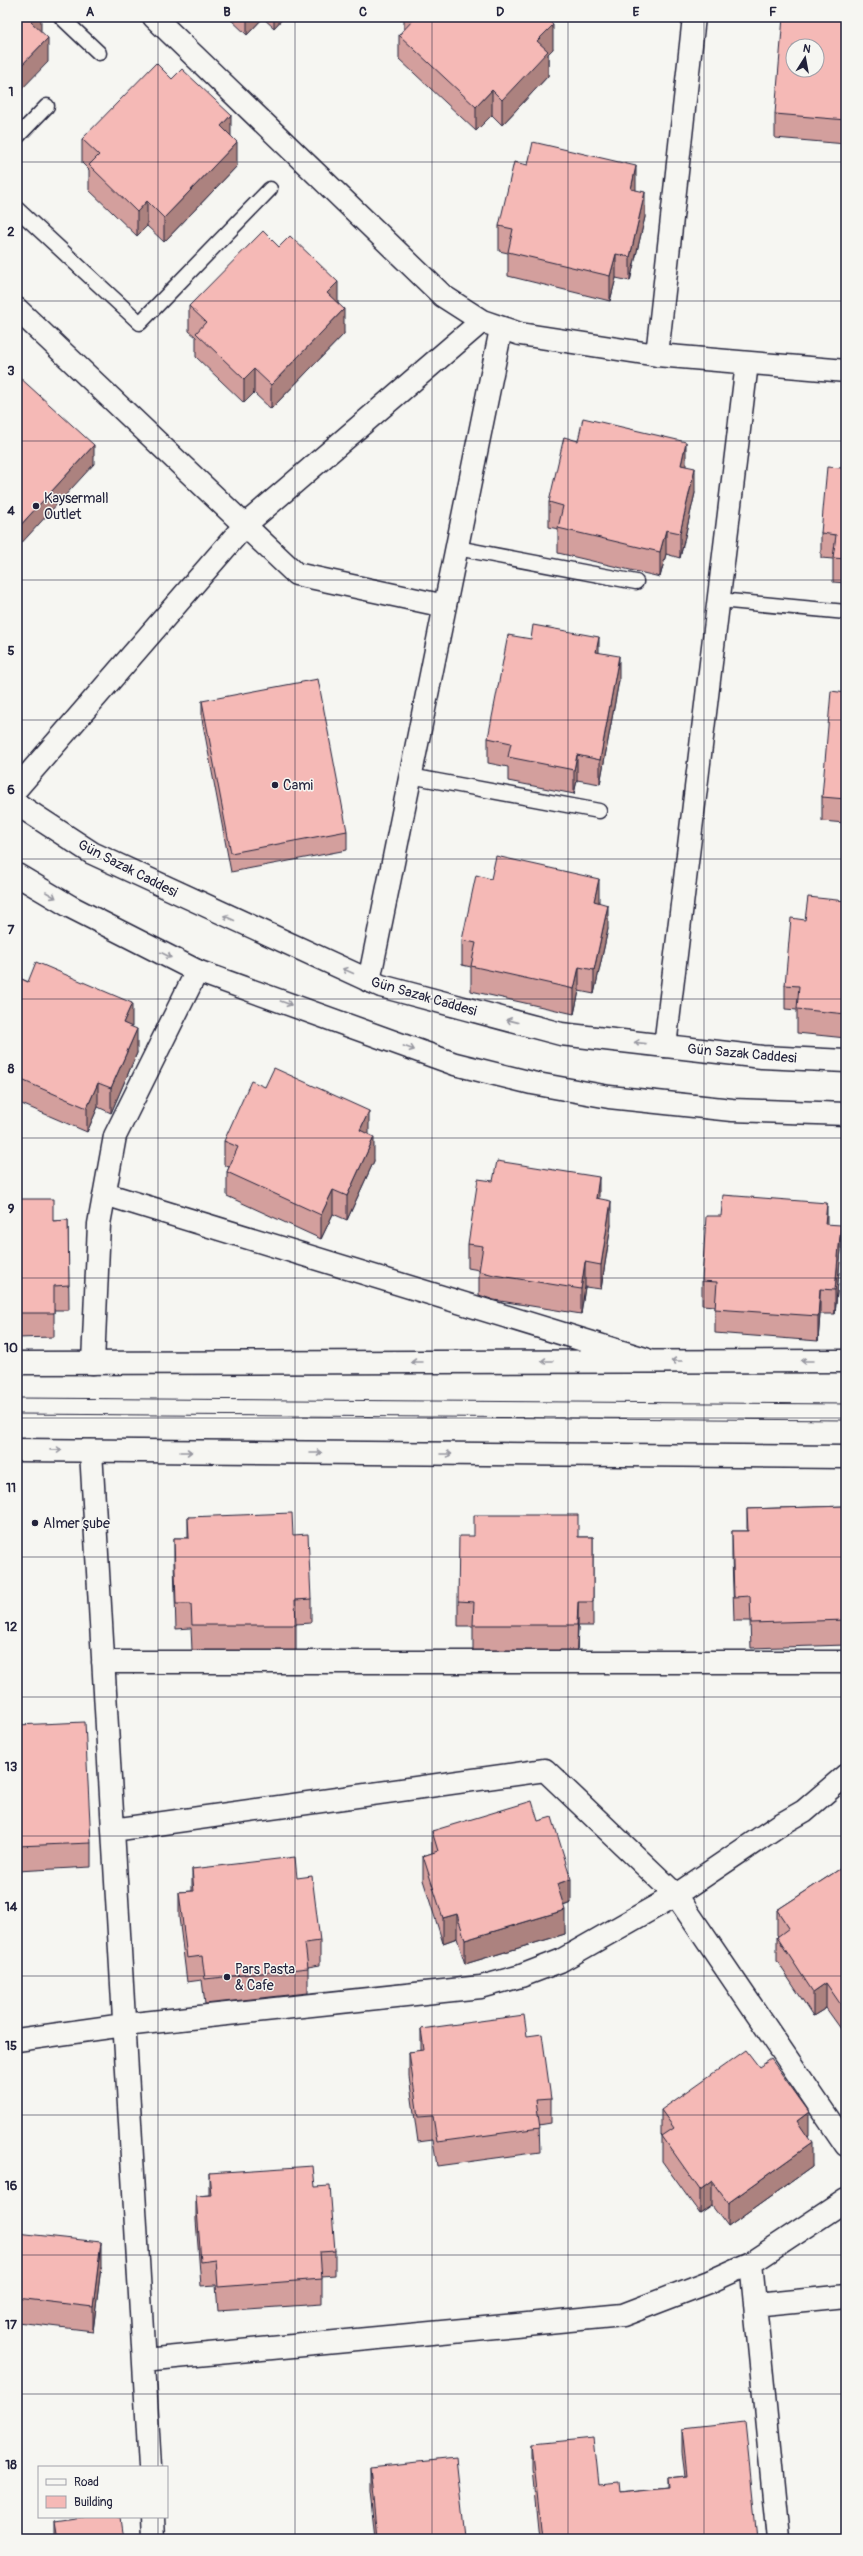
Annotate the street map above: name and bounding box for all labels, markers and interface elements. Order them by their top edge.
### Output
text: A [86,4,95,20]
text: B [223,4,231,20]
text: C [359,4,367,20]
text: D [496,4,504,20]
text: E [633,4,640,20]
text: F [769,4,777,20]
north arrow [785,38,825,78]
text: N [802,42,812,56]
text: 1 [8,84,14,100]
text: 2 [7,224,15,240]
text: 3 [7,363,15,379]
place label: Kaysermall Outlet [44,490,109,523]
marker: Kaysermall Outlet [31,501,41,511]
text: 4 [7,503,15,519]
text: 5 [7,643,15,659]
place label: Cami [283,777,314,794]
marker: Cami [270,780,280,790]
text: 6 [7,782,15,798]
street label: Gün Sazak Caddesi [75,836,181,901]
one-way arrow [45,891,57,899]
one-way arrow [224,914,236,921]
text: 7 [8,922,15,938]
one-way arrow [160,952,172,959]
one-way arrow [342,967,354,974]
street label: Gün Sazak Caddesi [369,973,479,1020]
one-way arrow [280,1000,292,1008]
one-way arrow [506,1017,519,1024]
one-way arrow [634,1039,647,1047]
street label: Gün Sazak Caddesi [687,1040,798,1067]
one-way arrow [402,1044,414,1052]
text: 8 [8,1061,15,1077]
text: 9 [8,1201,15,1217]
text: 10 [4,1340,18,1356]
one-way arrow [541,1357,554,1365]
one-way arrow [671,1357,684,1365]
one-way arrow [801,1357,814,1365]
one-way arrow [411,1358,424,1366]
one-way arrow [49,1446,62,1454]
one-way arrow [179,1448,192,1456]
one-way arrow [309,1449,322,1457]
one-way arrow [439,1450,452,1458]
text: 11 [6,1480,16,1496]
place label: Almer şube [43,1515,110,1532]
marker: Almer şube [30,1518,40,1528]
text: 12 [5,1619,17,1635]
text: 13 [5,1759,17,1775]
text: 14 [5,1899,18,1915]
place label: Pars Pasta & Cafe [235,1961,295,1994]
marker: Pars Pasta & Cafe [222,1972,232,1982]
text: 15 [5,2038,17,2054]
text: 16 [5,2178,18,2194]
text: 17 [5,2317,17,2333]
text: 18 [5,2457,17,2473]
legend [38,2466,168,2518]
text: Road [74,2475,99,2490]
text: Building [74,2495,113,2510]

